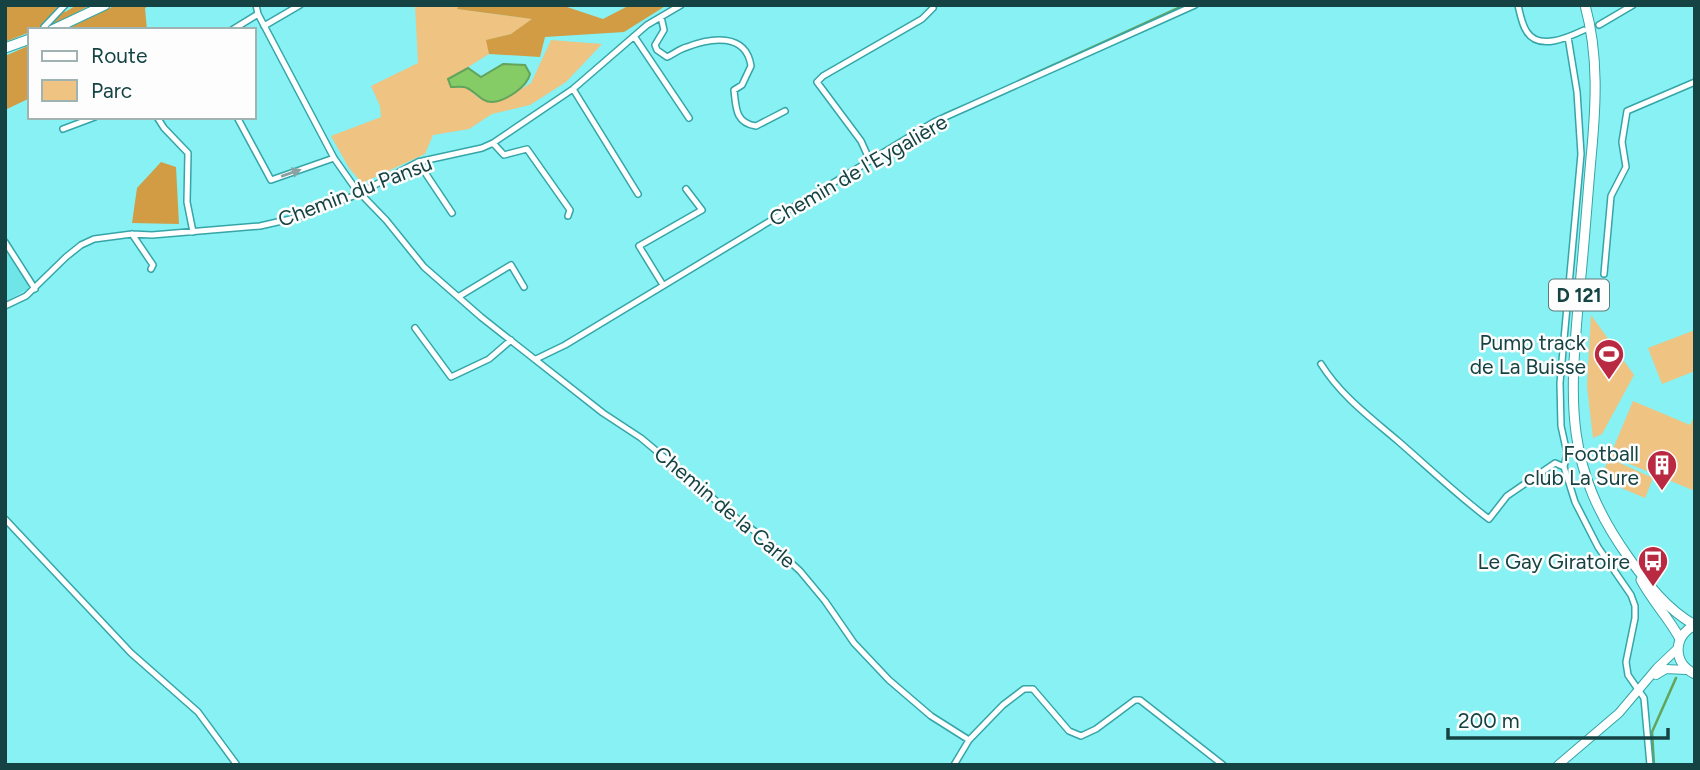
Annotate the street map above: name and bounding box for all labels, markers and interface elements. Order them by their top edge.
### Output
legend [28,28,256,119]
text: Route [91,43,147,68]
text: Parc [91,78,132,103]
street label: Chemin de l'Eygalière [764,109,952,231]
street label: Chemin du Pansu [274,150,436,232]
one-way arrow [281,167,302,178]
road number: D 121 [1549,280,1609,310]
place label: Pump track de La Buisse [1470,330,1587,379]
sports icon: Pump track de La Buisse [1592,337,1626,381]
street label: Chemin de la Carle [649,441,801,573]
place label: Football club La Sure [1524,441,1639,490]
building icon: Football club La Sure [1645,448,1679,492]
bus stop icon: Le Gay Giratoire [1636,544,1670,588]
place label: Le Gay Giratoire [1478,549,1630,574]
scale bar [1448,696,1668,740]
text: 200 m [1458,708,1520,733]

